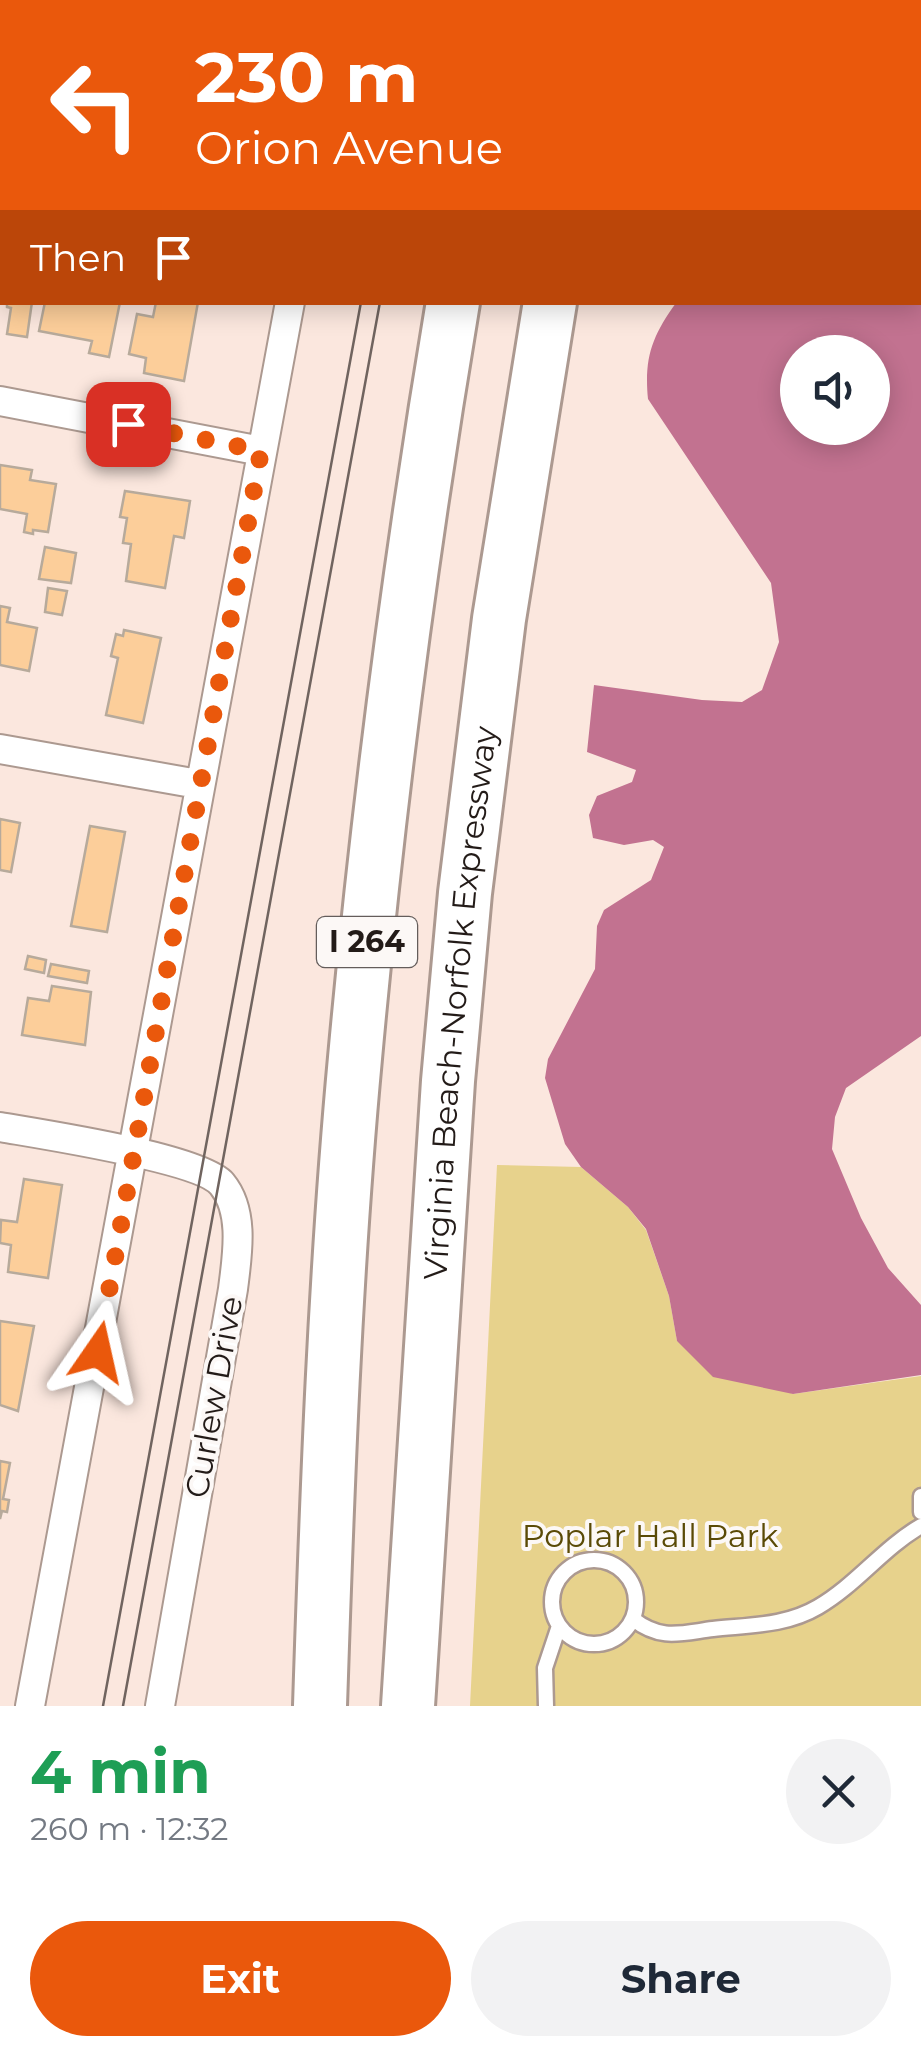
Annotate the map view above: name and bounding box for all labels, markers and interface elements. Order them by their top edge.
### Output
text: 230 m [195,34,419,120]
icon: left [30,40,160,170]
text: Orion Avenue [195,120,503,175]
icon: arrive [146,230,201,285]
text: Then [30,234,126,281]
map controls [780,335,890,445]
button: sound [780,335,890,445]
pin [86,382,171,467]
icon: arrive [101,397,156,452]
street label: Virginia Beach-Norfolk Expressway [415,723,505,1281]
road number: I 264 [317,917,417,967]
street label: Curlew Drive [177,1293,250,1501]
position arrow [46,1300,150,1404]
park label: Poplar Hall Park [522,1516,778,1555]
text: 4 min [30,1735,211,1808]
button: close [786,1739,891,1844]
text: 260 m · 12:32 [30,1809,229,1848]
button: Exit [30,1921,451,2036]
button: Share [471,1921,891,2036]

